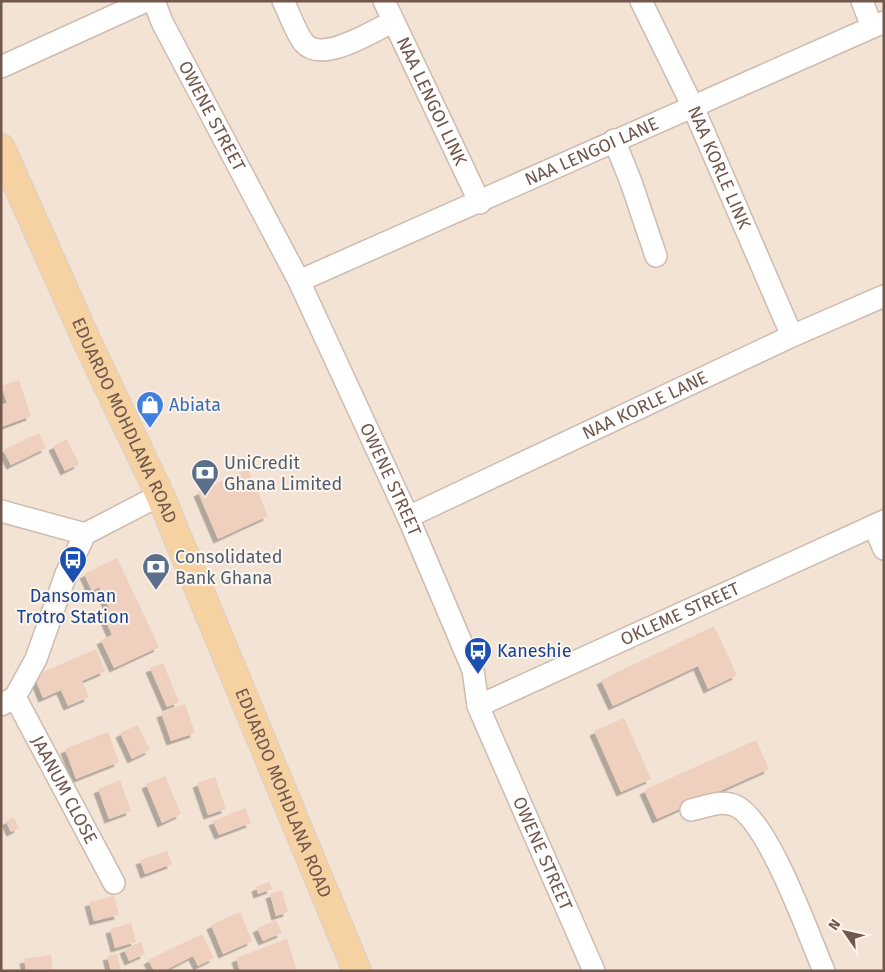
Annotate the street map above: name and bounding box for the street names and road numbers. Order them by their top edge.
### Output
street label: NAA LENGOI LINK [392,33,472,169]
street label: OWENE STREET [174,57,250,176]
street label: NAA KORLE LINK [683,103,756,233]
street label: NAA LENGOI LANE [521,112,662,191]
street label: EDUARDO MOHDLANA ROAD [67,314,182,527]
street label: NAA KORLE LANE [579,366,711,444]
street label: OWENE STREET [355,419,426,540]
street label: OKLEME STREET [617,577,744,651]
street label: EDUARDO MOHDLANA ROAD [230,685,336,901]
street label: JAANUM CLOSE [27,732,102,848]
street label: OWENE STREET [508,793,577,914]

